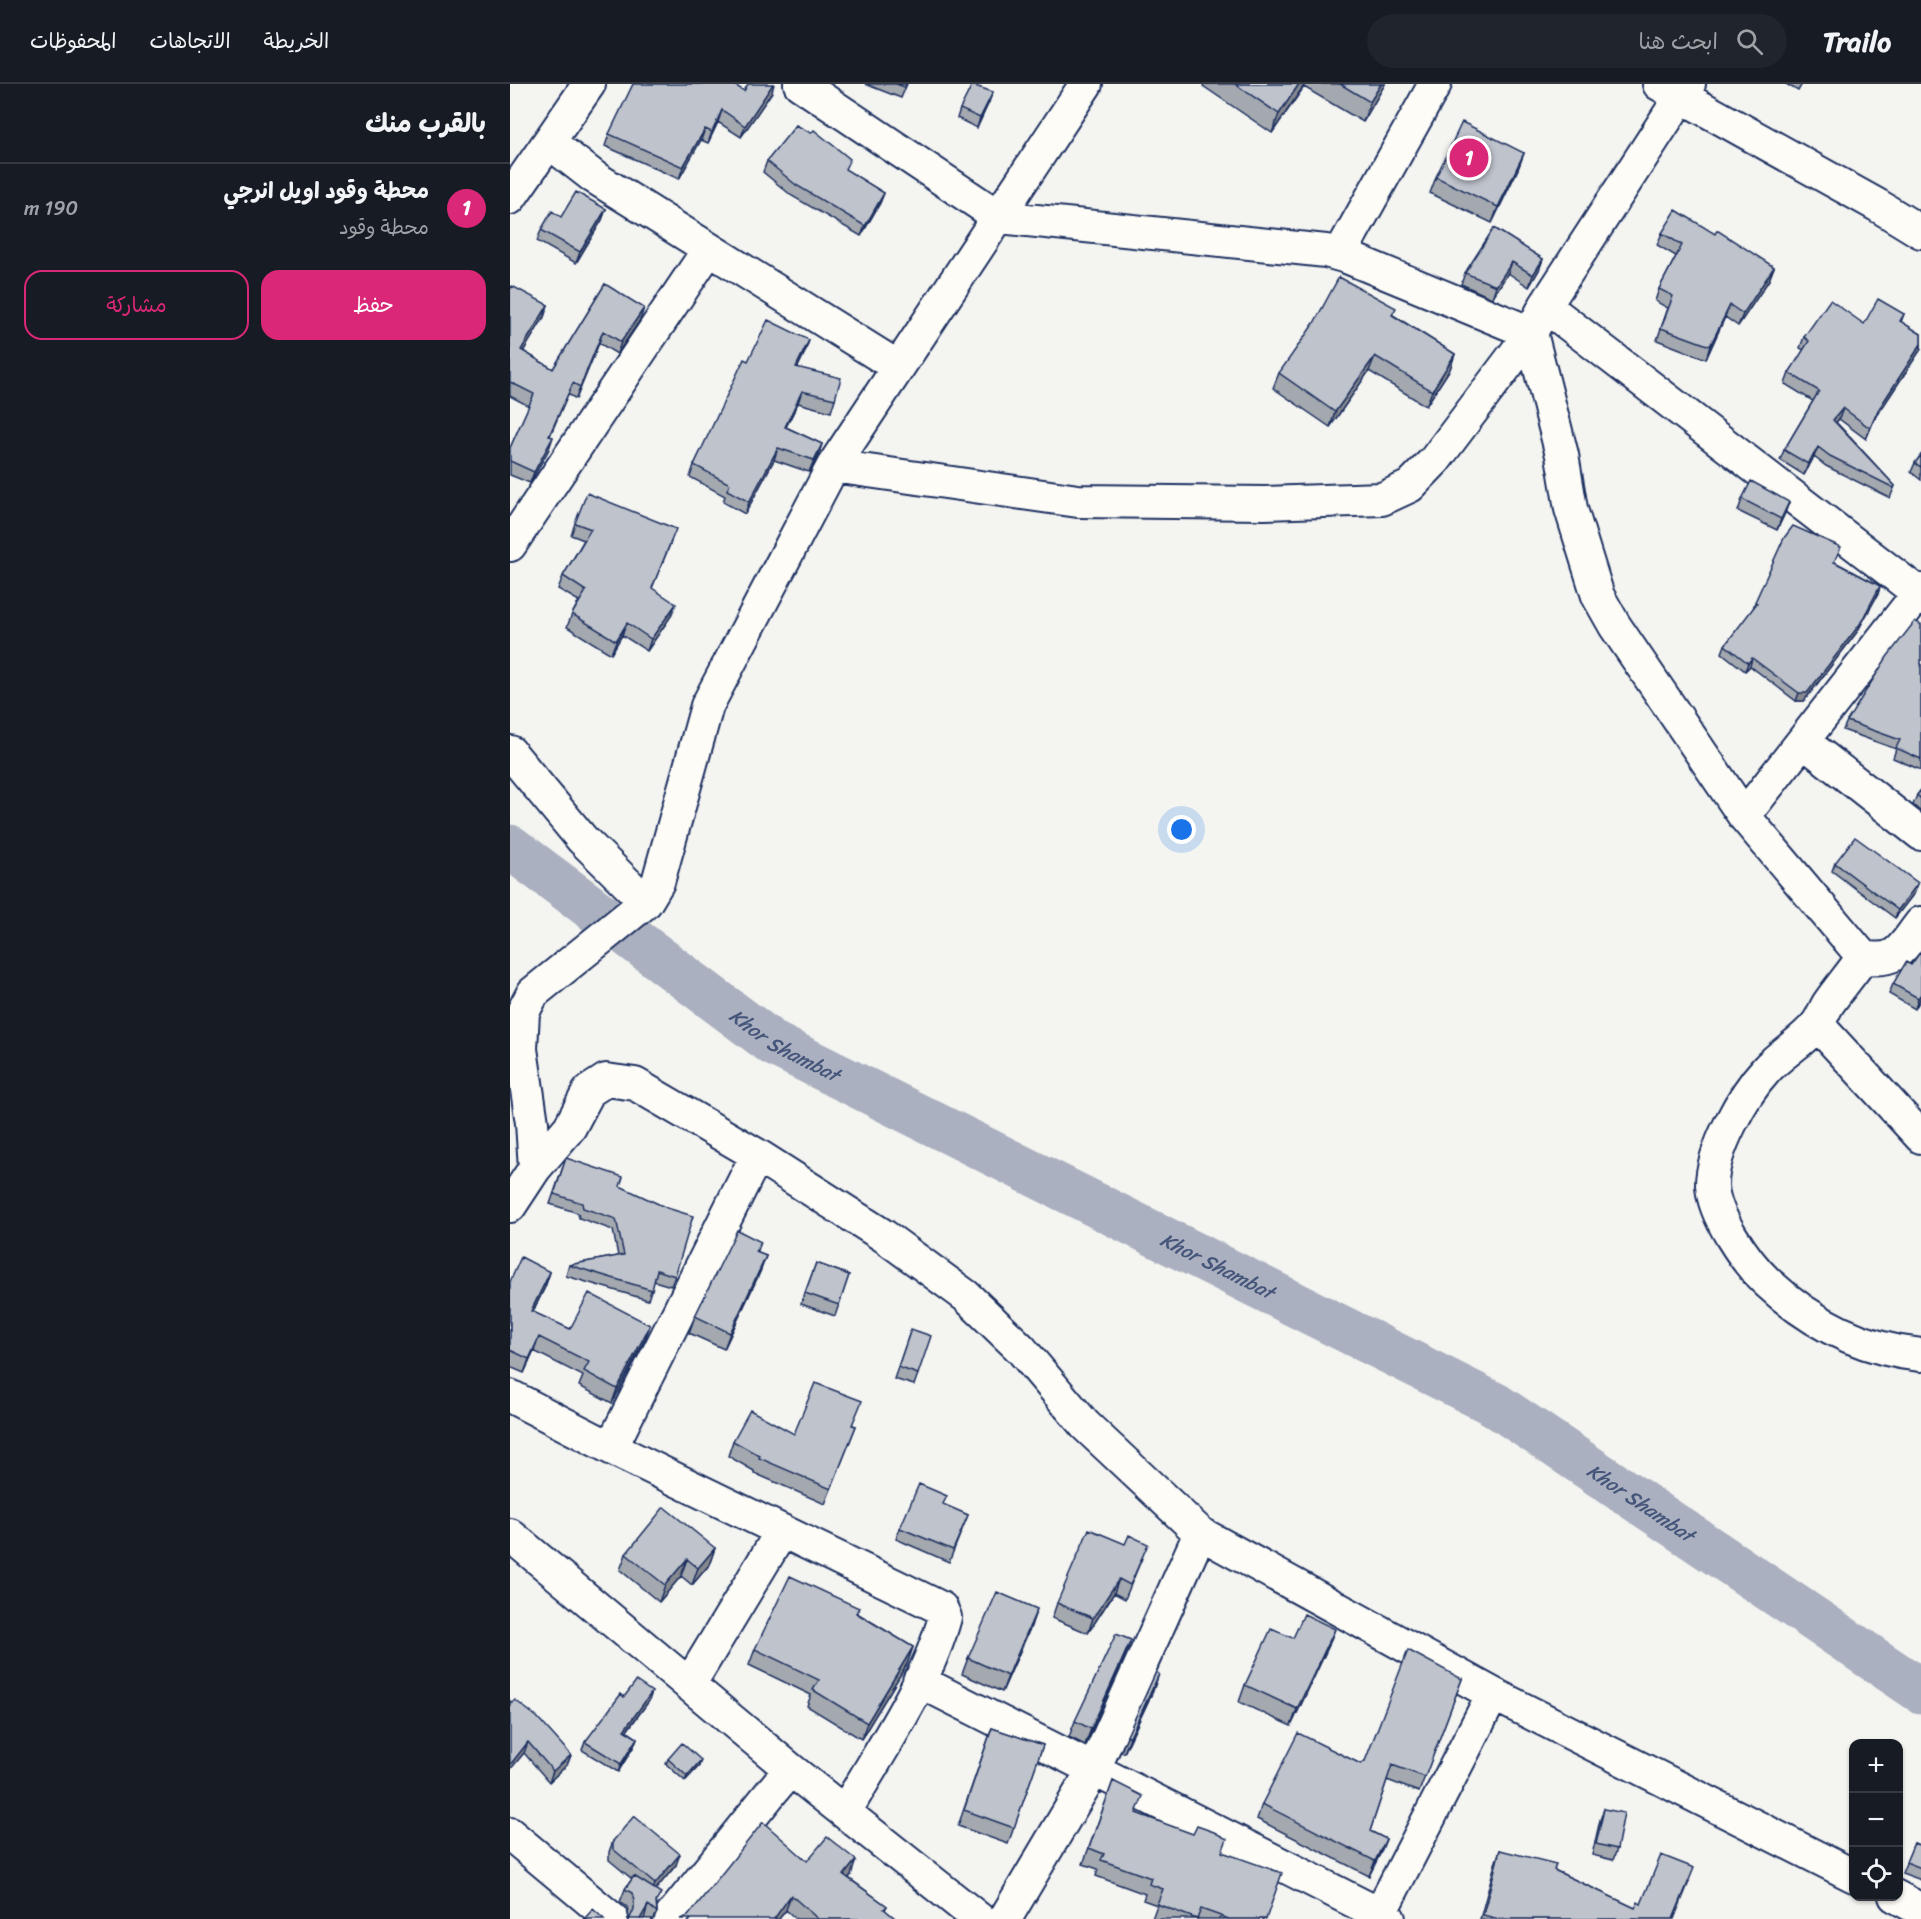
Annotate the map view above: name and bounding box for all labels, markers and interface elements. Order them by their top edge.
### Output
search box [1367,14,1787,68]
text: Trailo [1823,17,1891,66]
text: المحفوظات [30,22,116,60]
text: الاتجاهات [149,22,231,60]
text: الخريطة [264,22,329,60]
text: ابحث هنا [1639,22,1718,61]
icon: search [1733,25,1766,58]
text: بالقرب منك [365,100,486,146]
pin: 1 [1450,136,1488,181]
text: محطة وقود اويل انرجي [224,171,429,210]
text: 190 m [24,191,78,226]
text: 1 [462,191,471,226]
text: محطة وقود [339,210,429,245]
button: مشاركة [24,270,249,340]
button: حفظ [261,270,486,340]
your location [1167,815,1196,844]
water label: Khor Shambat [722,999,848,1093]
water label: Khor Shambat [1154,1222,1283,1310]
water label: Khor Shambat [1580,1454,1704,1553]
map controls [1849,1739,1903,1901]
button: + [1849,1739,1903,1793]
button: − [1849,1793,1903,1847]
button: locate [1849,1847,1903,1901]

